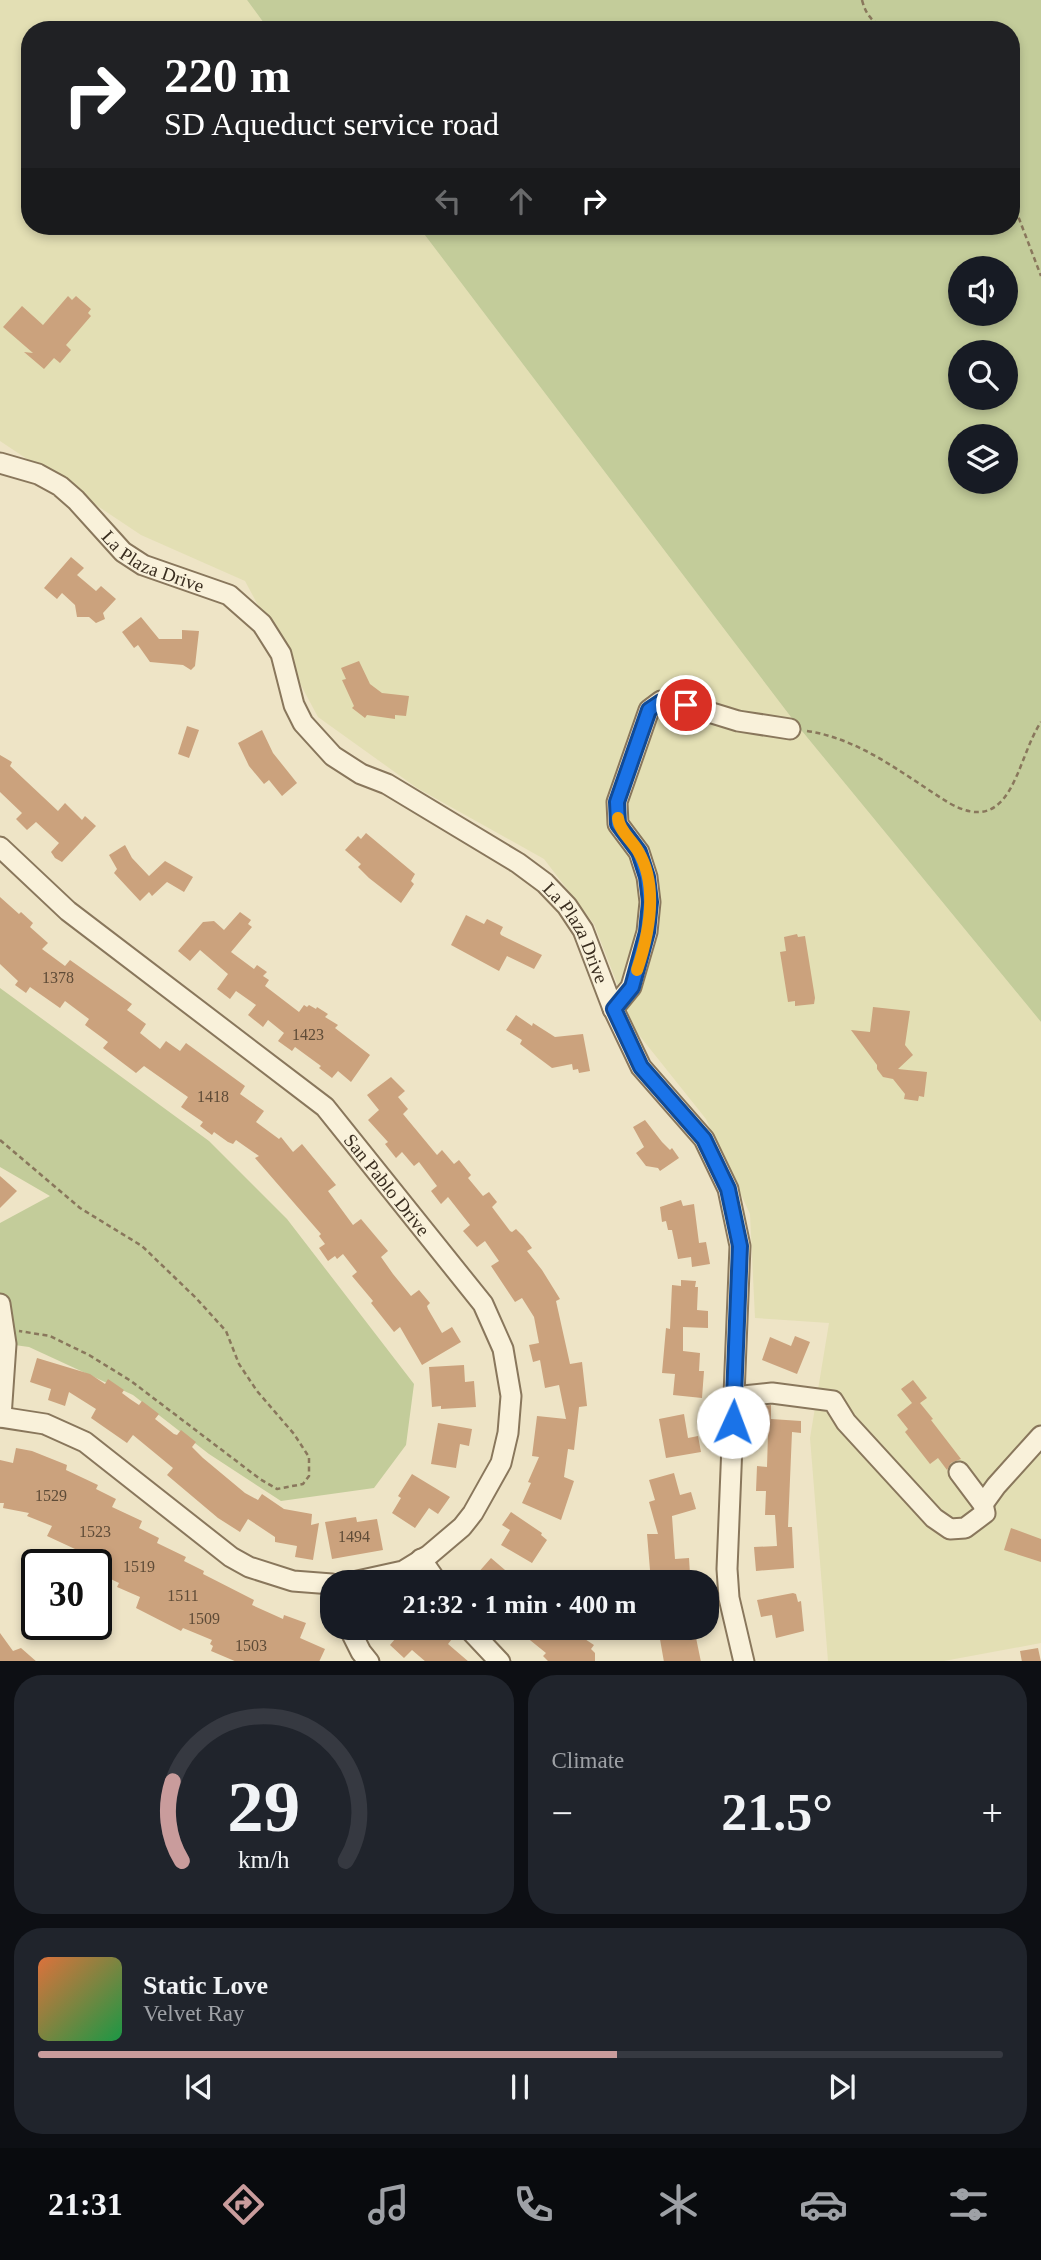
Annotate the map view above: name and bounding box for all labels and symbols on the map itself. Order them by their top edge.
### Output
street label: La Plaza Drive [98,526,207,596]
pin [656,675,716,735]
street label: La Plaza Drive [539,878,613,986]
house number: 1378 [42,969,74,986]
house number: 1423 [292,1026,324,1043]
house number: 1418 [197,1088,229,1105]
street label: San Pablo Drive [340,1129,434,1240]
position arrow [696,1385,770,1459]
house number: 1529 [35,1487,67,1504]
house number: 1523 [79,1523,111,1540]
house number: 1494 [338,1528,370,1545]
speed limit sign: 30 [21,1549,112,1640]
house number: 1519 [123,1558,155,1575]
house number: 1511 [167,1587,199,1604]
house number: 1509 [188,1610,220,1627]
house number: 1503 [235,1637,267,1654]

